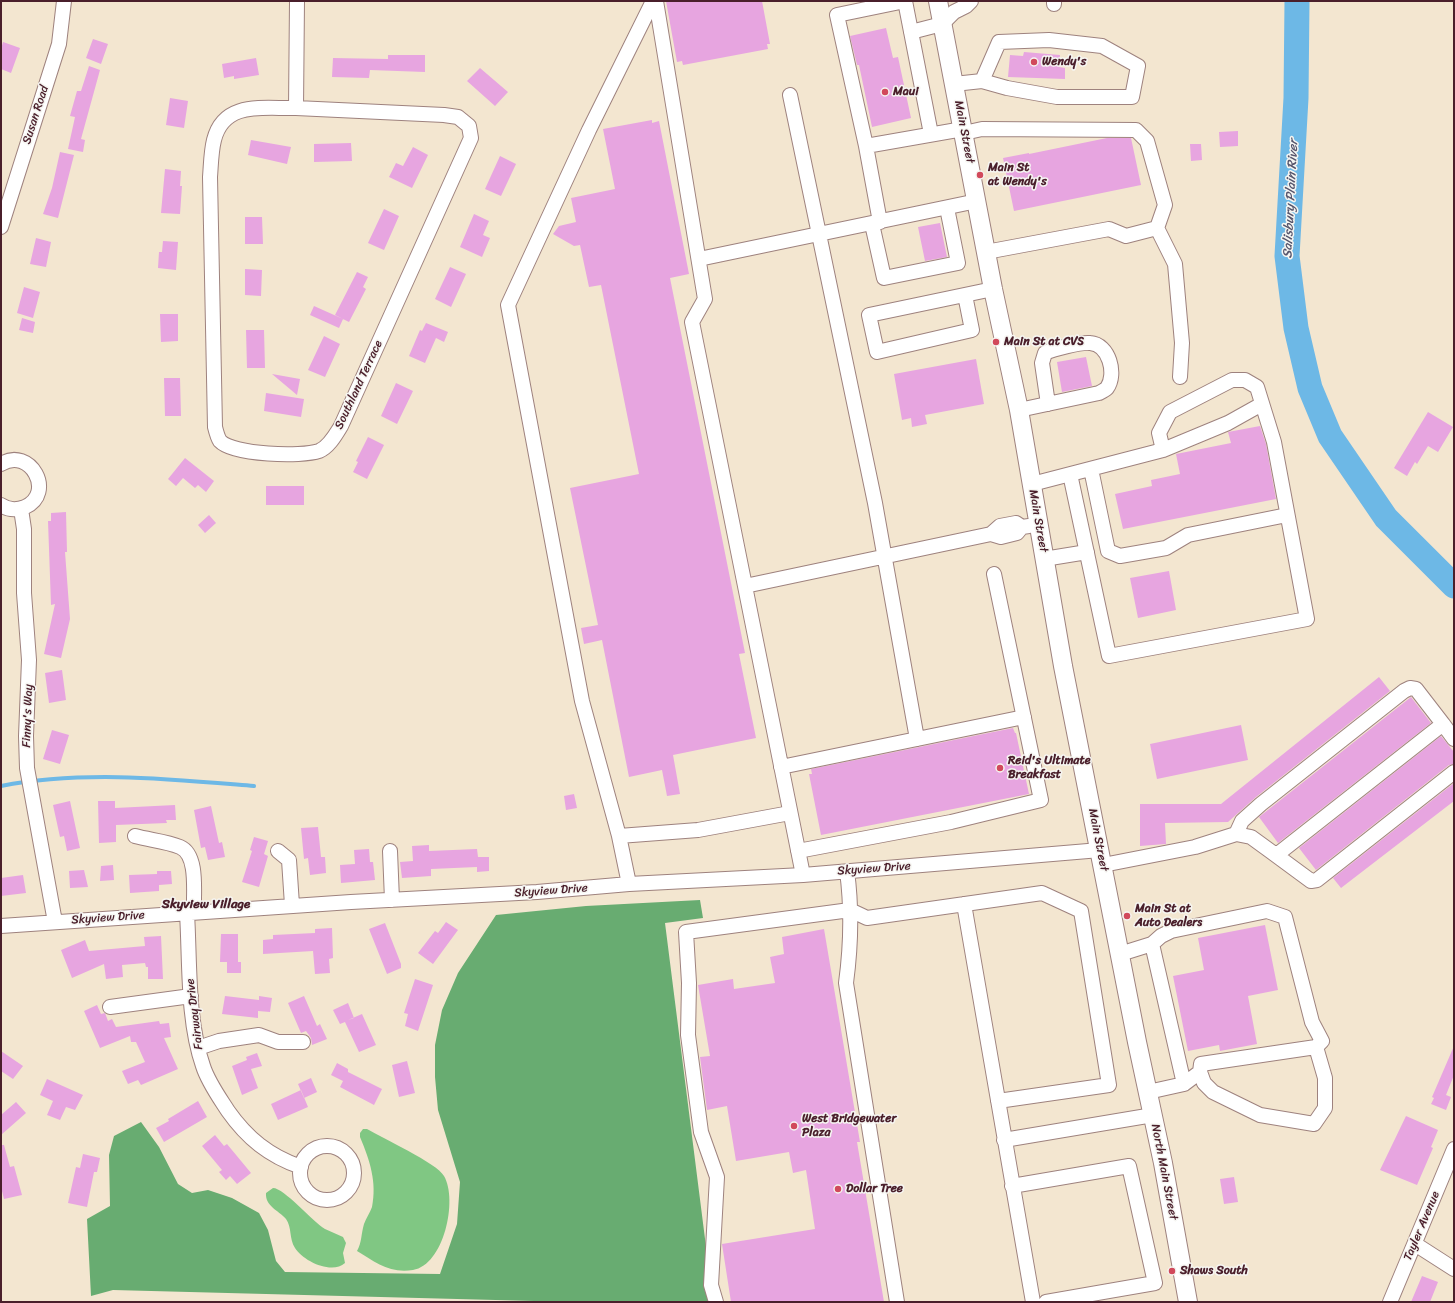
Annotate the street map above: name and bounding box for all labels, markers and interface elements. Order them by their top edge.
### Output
place label: Wendy's [1042,55,1086,69]
marker: Wendy's [1029,57,1039,67]
street label: Susan Road [20,84,52,146]
place label: Maui [893,85,919,99]
marker: Maui [880,87,890,97]
street label: Main Street [951,99,977,165]
water label: Salisbury Plain River [1280,139,1302,259]
place label: Main St at Wendy's [988,161,1047,189]
marker: Main St at Wendy's [975,170,985,180]
place label: Main St at CVS [1004,335,1084,349]
marker: Main St at CVS [991,337,1001,347]
street label: Southland Terrace [332,338,386,432]
street label: Main Street [1025,488,1051,554]
street label: Finny's Way [20,684,36,748]
place label: Reid's Ultimate Breakfast [1008,754,1090,782]
marker: Reid's Ultimate Breakfast [995,763,1005,773]
street label: Main Street [1085,807,1111,873]
street label: Skyview Drive [837,859,911,879]
street label: Skyview Drive [514,881,588,901]
district label: Skyview Village [162,897,250,913]
place label: Main St at Auto Dealers [1135,902,1202,930]
street label: Skyview Drive [71,908,145,928]
marker: Main St at Auto Dealers [1122,911,1132,921]
street label: Fairway Drive [183,978,207,1050]
place label: West Bridgewater Plaza [802,1112,896,1140]
marker: West Bridgewater Plaza [789,1121,799,1131]
street label: North Main Street [1148,1123,1180,1221]
place label: Dollar Tree [846,1182,903,1196]
marker: Dollar Tree [833,1184,843,1194]
street label: Tayler Avenue [1401,1189,1443,1263]
place label: Shaws South [1180,1264,1248,1278]
marker: Shaws South [1167,1266,1177,1276]

